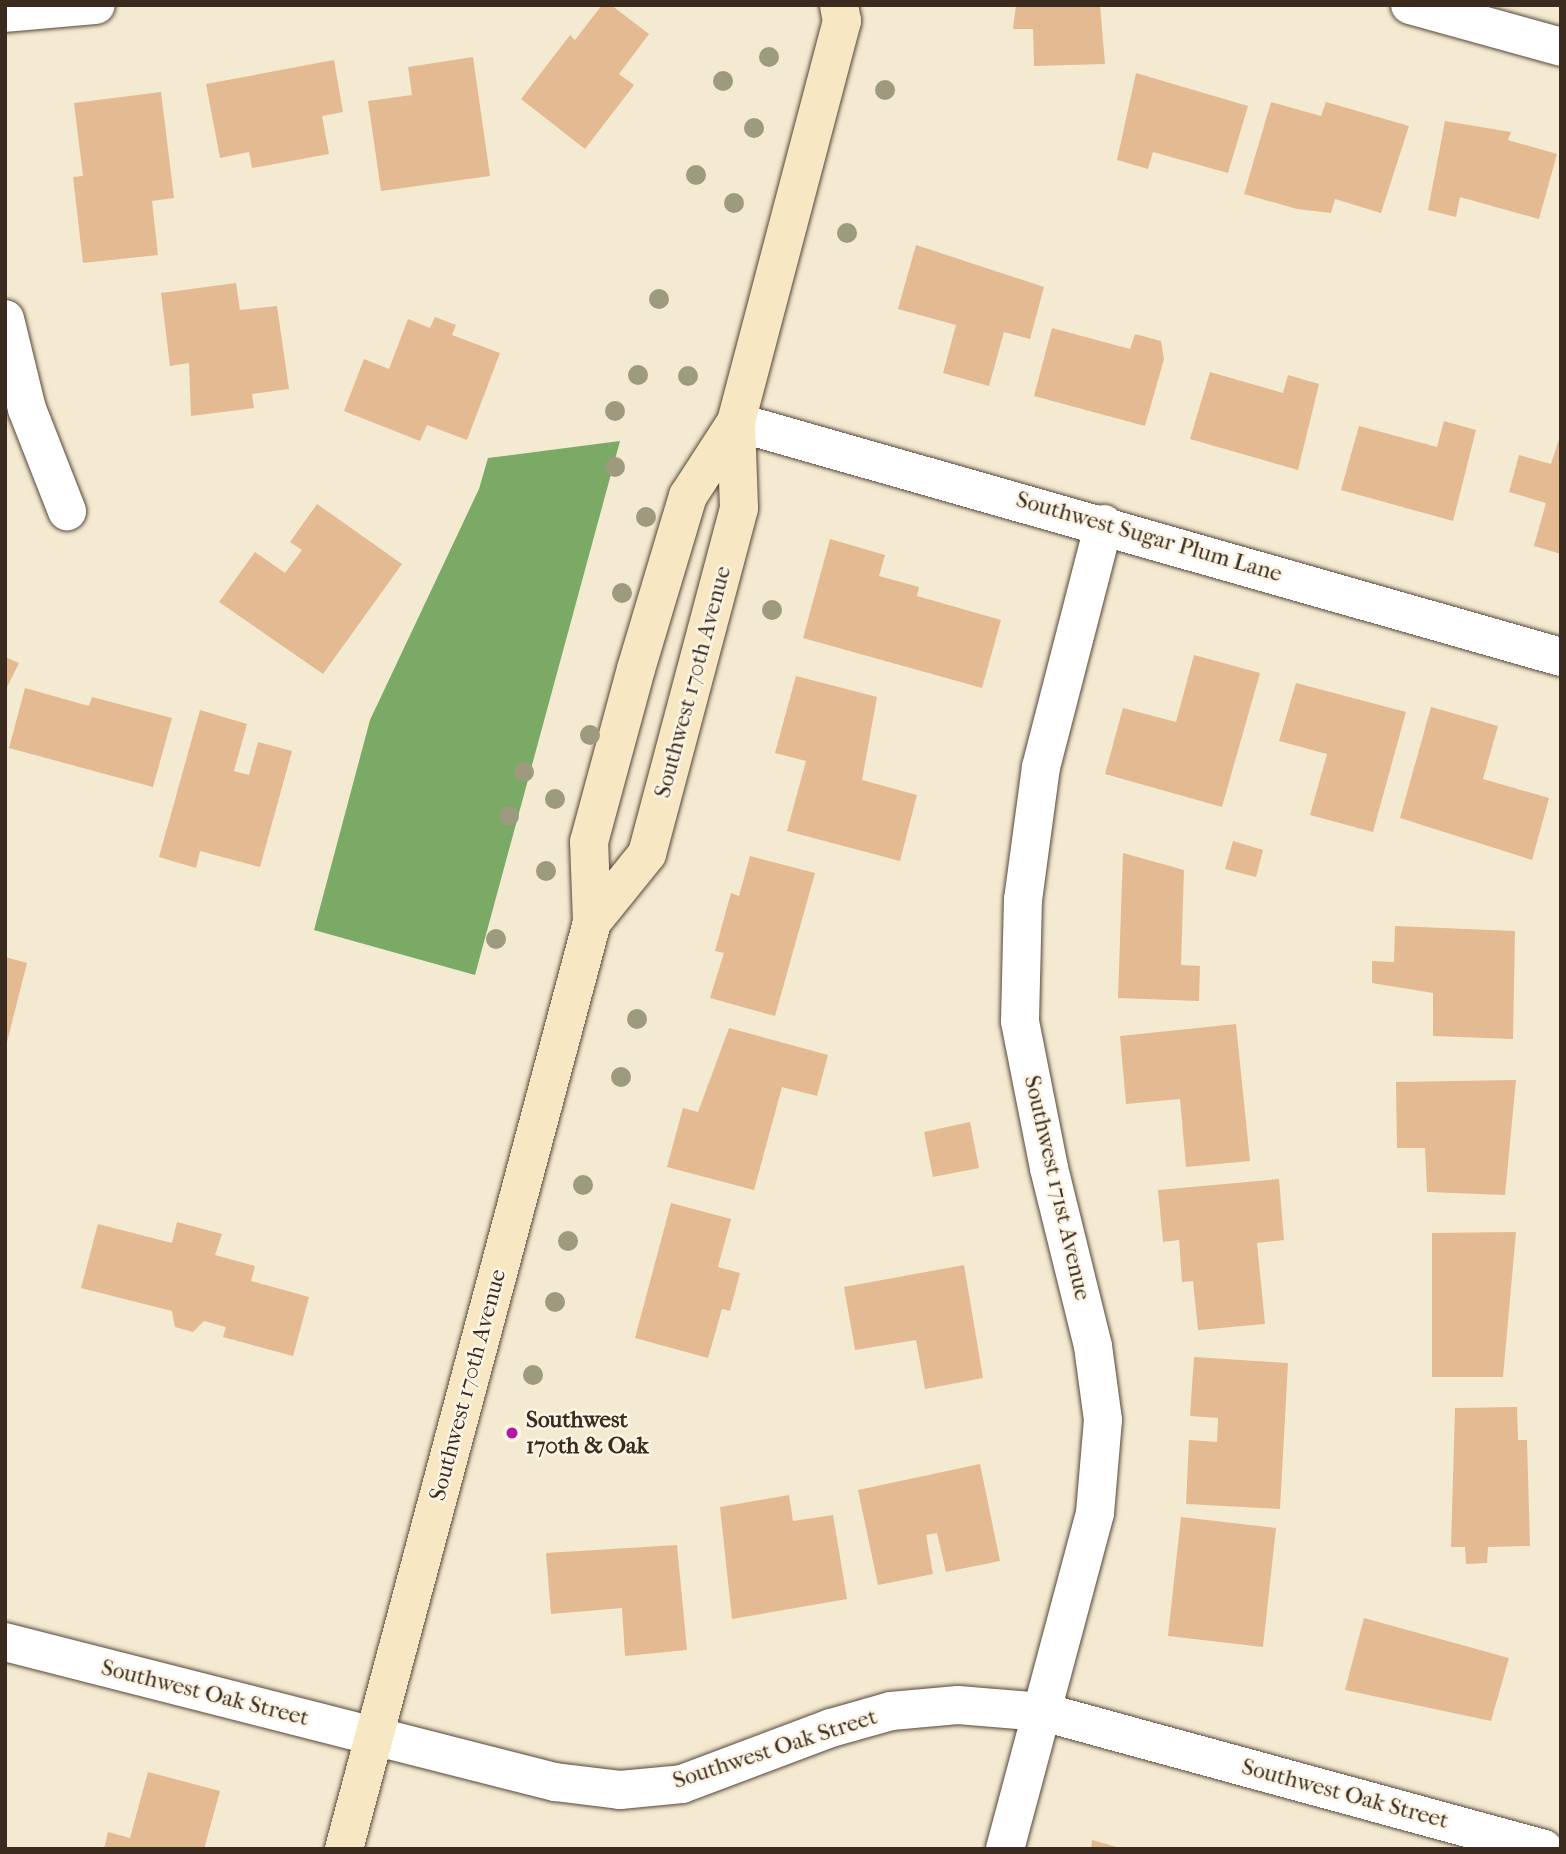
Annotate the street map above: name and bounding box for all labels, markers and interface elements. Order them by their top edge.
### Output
street label: Southwest Sugar Plum Lane [1013,486,1285,588]
street label: Southwest 170th Avenue [649,563,737,801]
street label: Southwest 171st Avenue [1018,1073,1096,1303]
street label: Southwest 170th Avenue [424,1266,512,1504]
place label: Southwest 170th & Oak [526,1406,648,1460]
marker: Southwest 170th & Oak [504,1425,520,1441]
street label: Southwest Oak Street [98,1654,312,1732]
street label: Southwest Oak Street [669,1703,881,1795]
street label: Southwest Oak Street [1239,1753,1451,1835]

